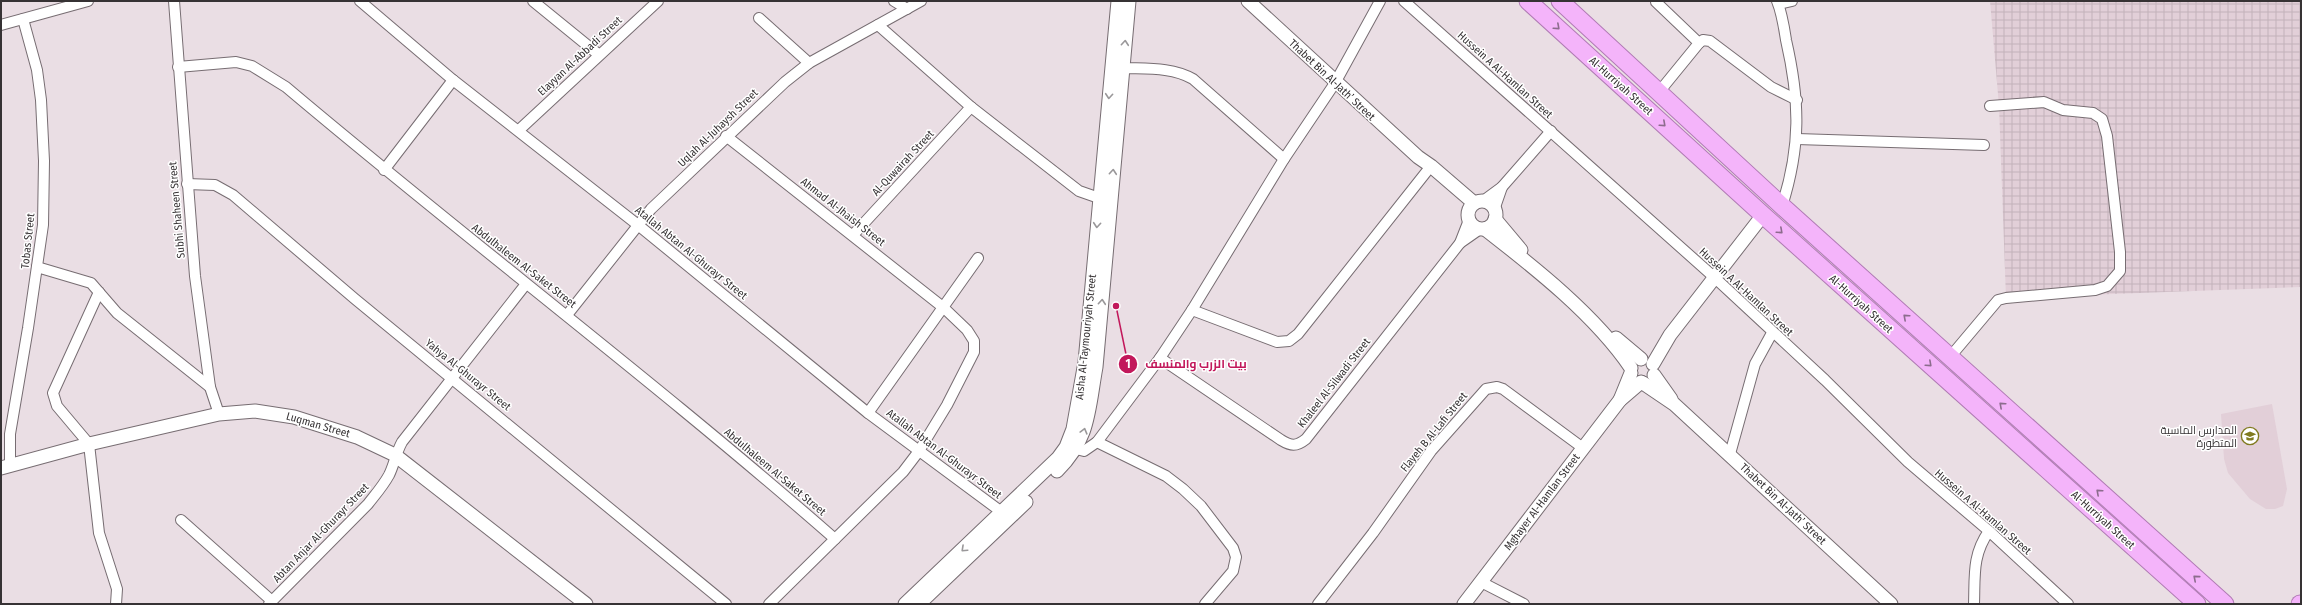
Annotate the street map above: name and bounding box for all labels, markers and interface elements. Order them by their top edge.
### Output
street label: Elayyan Al-Abbadi Street [535,13,625,98]
one-way arrow [1552,23,1560,30]
street label: Hussein A Al-Hamlan Street [1455,29,1556,121]
street label: Thabet Bin Al-Jath’ Street [1286,37,1378,124]
one-way arrow [1120,40,1129,46]
street label: Al-Hurriyah Street [1587,54,1656,118]
street label: Uqlah Al-Juhaysh Street [675,86,761,170]
one-way arrow [1104,93,1113,99]
one-way arrow [1658,120,1666,127]
street label: Al-Quwairah Street [869,127,937,198]
street label: Subhi Shaheen Street [166,161,188,259]
one-way arrow [1109,169,1118,175]
street label: Ahmad Al-Jhaish Street [798,175,888,249]
street label: Atallah Abtan Al-Ghurayr Street [632,204,750,303]
street label: Tobas Street [19,212,37,269]
street label: Abdulhaleem Al-Saket Street [469,221,579,311]
one-way arrow [1092,222,1101,228]
one-way arrow [1775,226,1783,234]
street label: Hussein A Al-Hamlan Street [1696,245,1796,339]
street label: Al-Hurriyah Street [1827,272,1896,336]
street label: Aisha Al-Taymouriyah Street [1073,273,1099,400]
one-way arrow [1097,299,1106,305]
one-way arrow [1903,315,1911,322]
street label: Khaleel Al-Silwadi Street [1295,335,1373,430]
street label: Yahya Al-Ghurayr Street [423,337,514,414]
callout: بيت الزرب والمنسف [1118,352,1255,376]
text: 1 [1125,357,1131,371]
text: بيت الزرب والمنسف [1145,357,1247,372]
one-way arrow [1924,360,1932,367]
street label: Flayeh B Al-Lafi Street [1398,389,1470,474]
one-way arrow [1999,402,2007,409]
street label: Atallah Abtan Al-Ghurayr Street [884,406,1004,502]
street label: Luqman Street [285,410,352,440]
place label: المدارس الماسية المتطورة [2161,424,2237,450]
street label: Abdulhaleem Al-Saket Street [722,426,829,519]
school or university icon: المدارس الماسية المتطورة [2240,426,2260,446]
one-way arrow [1079,427,1088,434]
street label: Mghayer Al-Hamlan Street [1501,451,1583,553]
street label: Thabet Bin Al-Jath’ Street [1737,461,1829,548]
street label: Hussein A Al-Hamlan Street [1932,467,2034,558]
street label: Abtan Anjar Al-Ghurayr Street [270,480,372,585]
street label: Al-Hurriyah Street [2069,488,2138,552]
one-way arrow [2096,490,2103,497]
one-way arrow [961,544,969,552]
one-way arrow [2193,576,2201,583]

